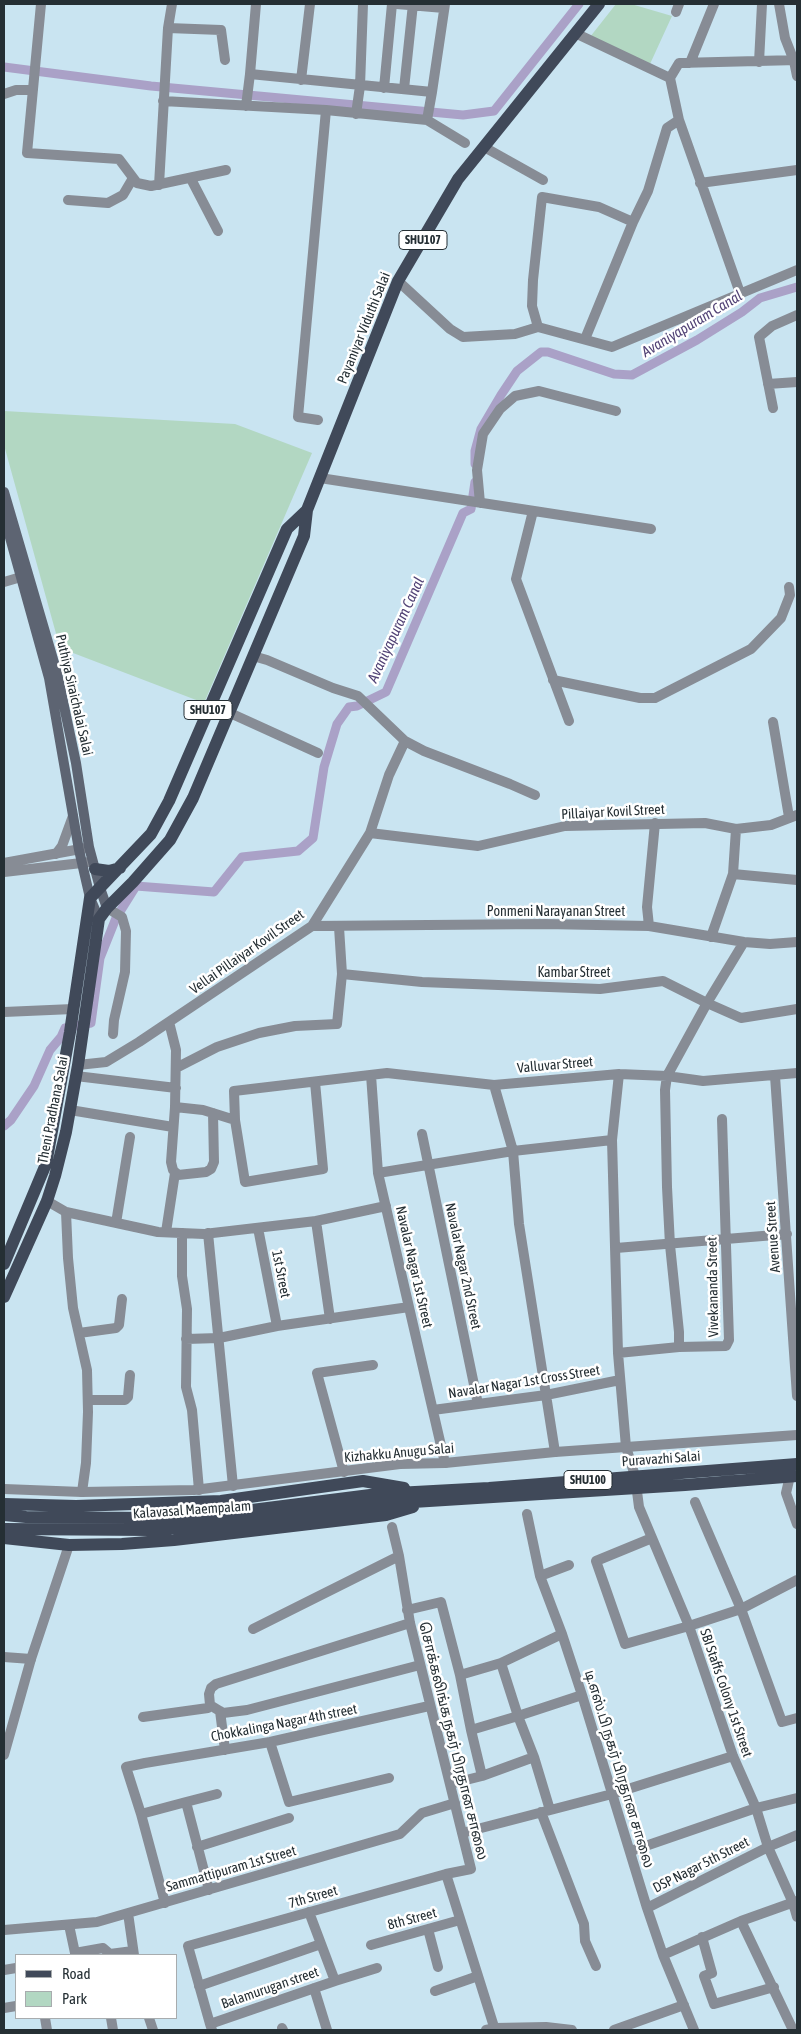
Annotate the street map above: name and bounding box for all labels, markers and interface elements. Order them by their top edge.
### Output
road number: SHU107 [399,230,447,250]
street label: Payaniyar Viduthi Salai [334,270,394,386]
water label: Avaniyapuram Canal [638,287,746,361]
water label: Avaniyapuram Canal [364,574,428,686]
street label: Puthiya Siraichalai Salai [52,633,96,757]
road number: SHU107 [184,700,232,720]
street label: Pillaiyar Kovil Street [561,801,665,823]
street label: Ponmeni Narayanan Street [487,904,625,920]
street label: Vellai Pillaiyar Kovil Street [187,906,307,998]
street label: Kambar Street [537,965,611,981]
street label: Valluvar Street [516,1053,594,1077]
street label: Theni Pradhana Salai [34,1055,72,1165]
street label: Navalar Nagar 2nd Street [441,1201,485,1331]
street label: Avenue Street [762,1201,784,1273]
street label: Navalar Nagar 1st Street [392,1204,436,1330]
street label: Vivekananda Street [704,1237,722,1337]
street label: 1st Street [268,1249,294,1299]
street label: Navalar Nagar 1st Cross Street [447,1362,601,1402]
street label: Kizhakku Anugu Salai [343,1440,455,1466]
street label: Puravazhi Salai [621,1448,701,1470]
road number: SHU100 [564,1470,612,1490]
street label: Kalavasal Maempalam [132,1497,252,1523]
street label: சொக்கலிங்க நகர் பிரதான சாலை [415,1620,491,1862]
street label: SBI Staffs Colony 1st Street [696,1627,756,1759]
street label: டி.எஸ்.பி நகர் பிரதான சாலை [581,1668,657,1870]
street label: Chokkalinga Nagar 4th street [209,1701,359,1745]
street label: DSP Nagar 5th Street [650,1834,752,1896]
street label: Sammattipuram 1st Street [164,1842,298,1896]
street label: 7th Street [287,1882,339,1912]
street label: 8th Street [386,1904,438,1934]
legend [15,1954,178,2019]
street label: Balamurugan street [219,1963,321,2013]
text: Road [62,1965,91,1982]
text: Park [62,1990,87,2007]

